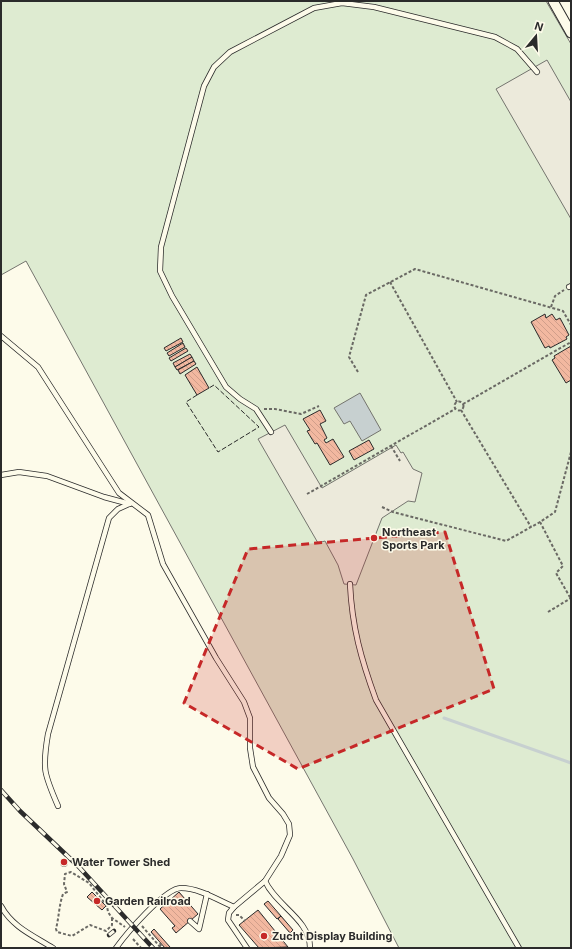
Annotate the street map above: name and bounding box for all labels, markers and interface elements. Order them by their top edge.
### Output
north arrow [516,16,556,56]
text: N [533,19,545,34]
place label: Northeast Sports Park [382,525,445,552]
marker: Northeast Sports Park [369,533,379,543]
place label: Water Tower Shed [72,855,170,869]
marker: Water Tower Shed [59,857,69,867]
place label: Garden Railroad [105,894,191,908]
marker: Garden Railroad [92,896,102,906]
place label: Zucht Display Building [272,929,392,943]
marker: Zucht Display Building [259,931,269,941]

